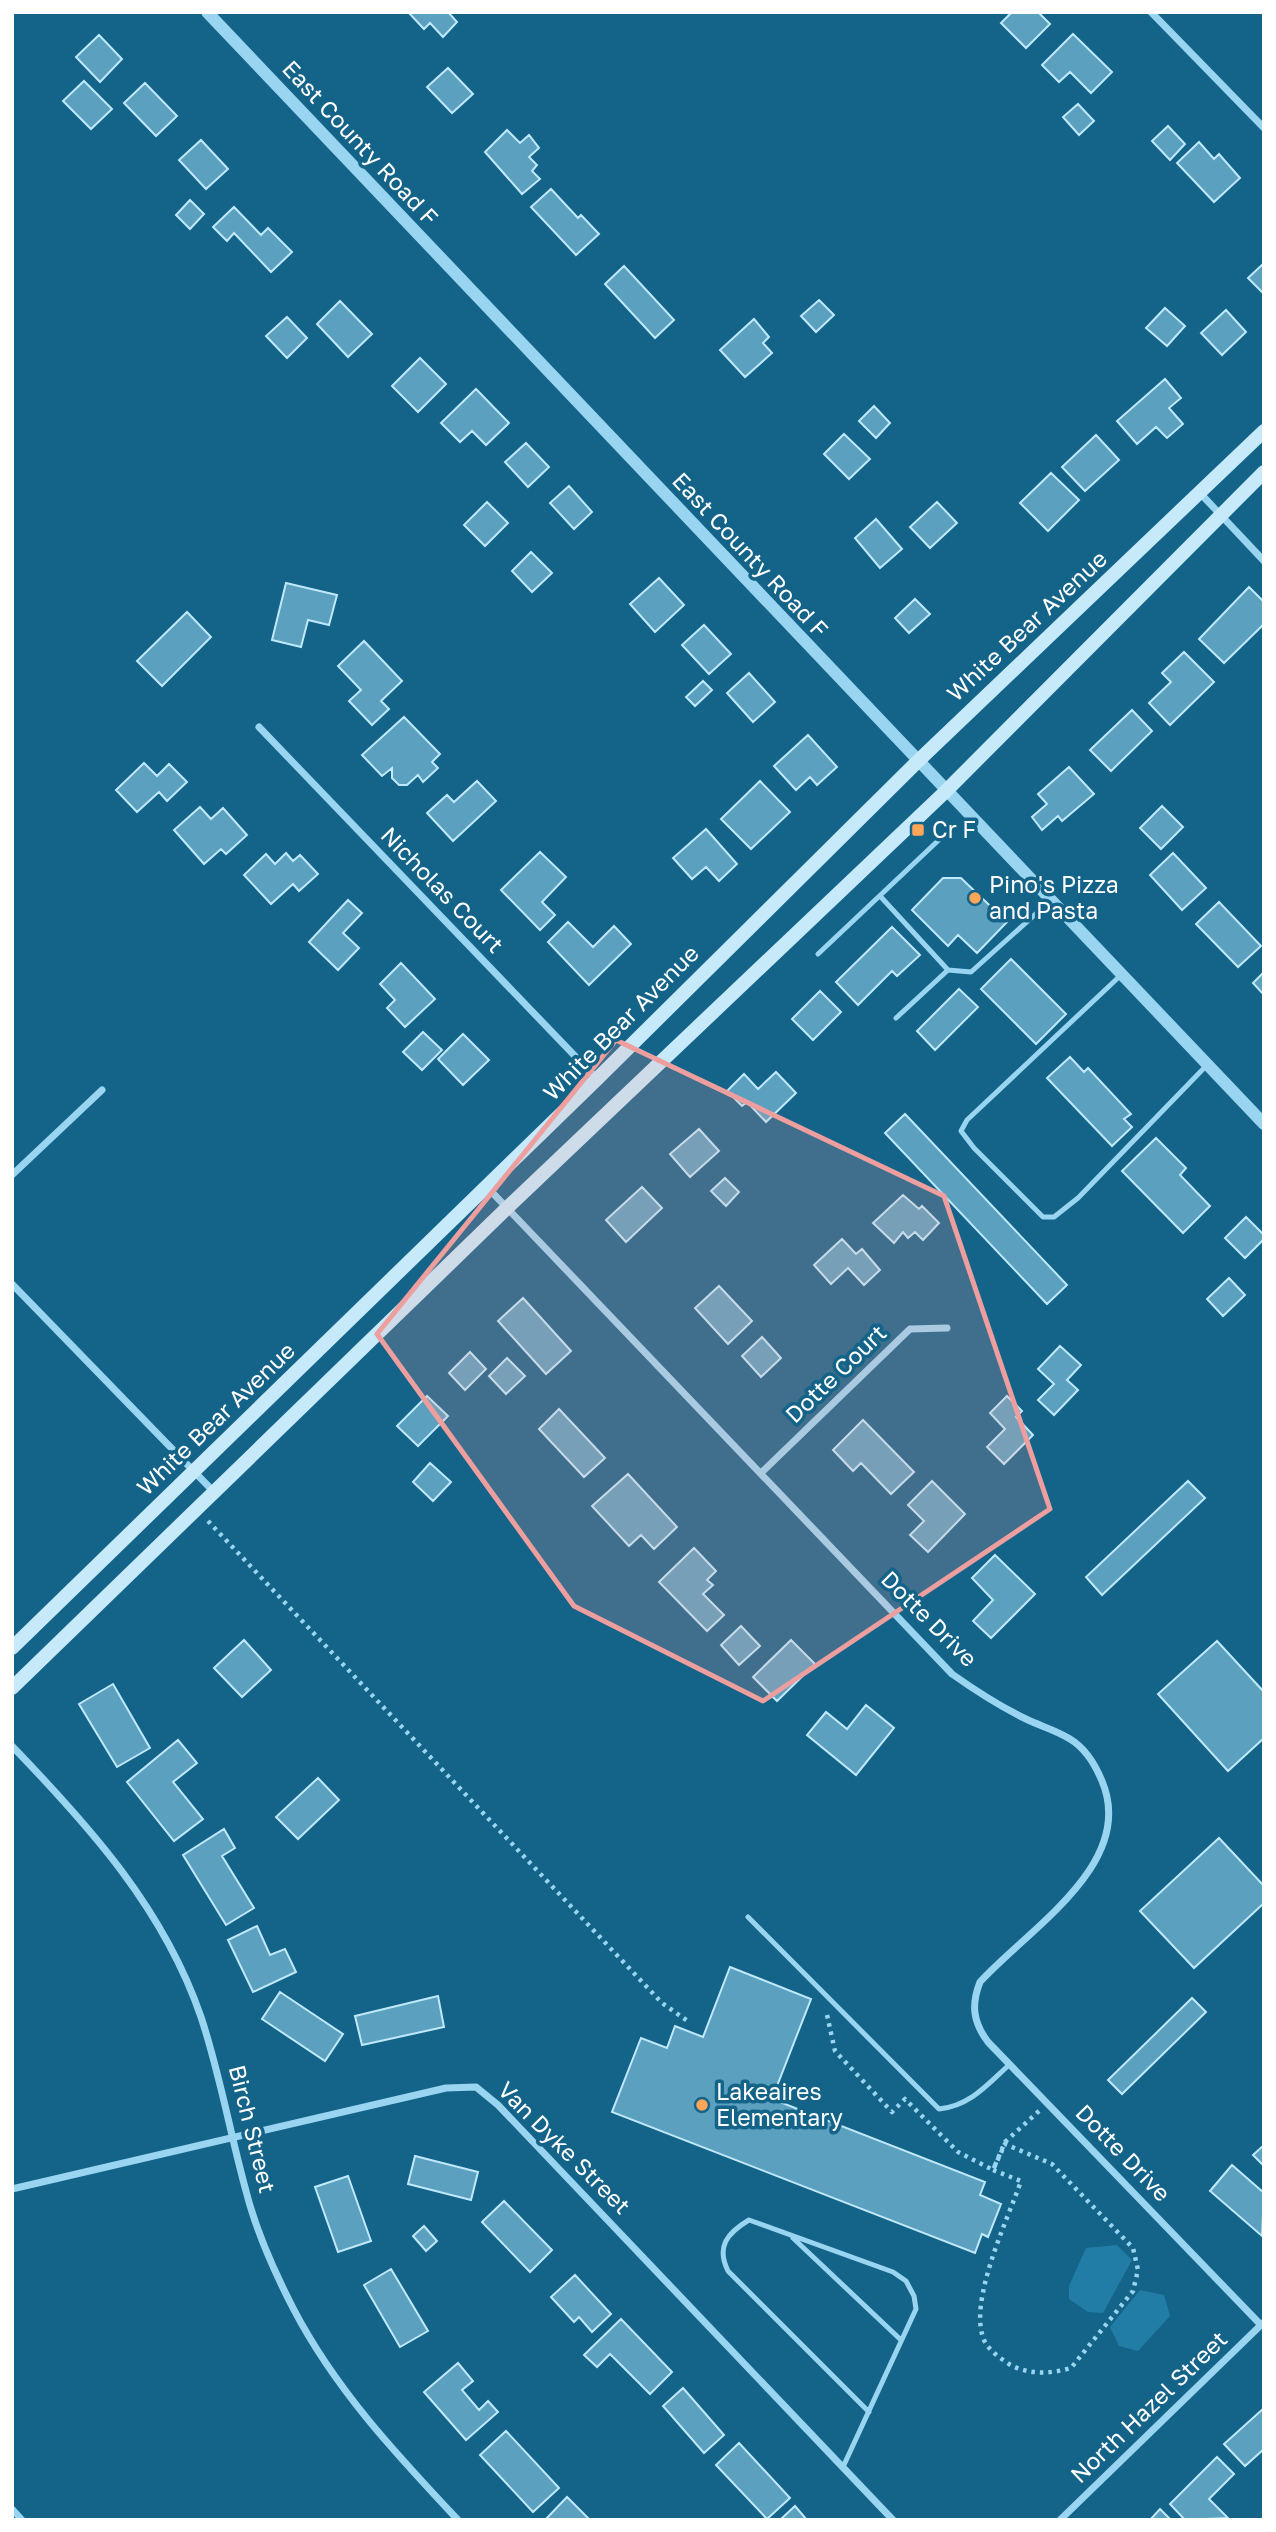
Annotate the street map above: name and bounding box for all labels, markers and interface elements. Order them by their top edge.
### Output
street label: East County Road F [277,54,444,231]
street label: East County Road F [667,466,834,643]
street label: White Bear Avenue [941,544,1112,707]
place label: Cr F [932,815,976,843]
street label: Nicholas Court [376,820,510,958]
marker: Cr F [910,822,926,838]
place label: Pino's Pizza and Pasta [989,870,1119,924]
marker: Pino's Pizza and Pasta [967,890,983,906]
street label: White Bear Avenue [537,939,704,1106]
street label: Dotte Court [779,1318,891,1428]
street label: White Bear Avenue [131,1336,300,1501]
street label: Dotte Drive [876,1564,984,1672]
street label: Birch Street [224,2062,282,2196]
street label: Van Dyke Street [493,2075,637,2219]
place label: Lakeaires Elementary [716,2077,843,2131]
marker: Lakeaires Elementary [694,2097,710,2113]
street label: Dotte Drive [1071,2098,1177,2207]
street label: North Hazel Street [1064,2324,1232,2488]

